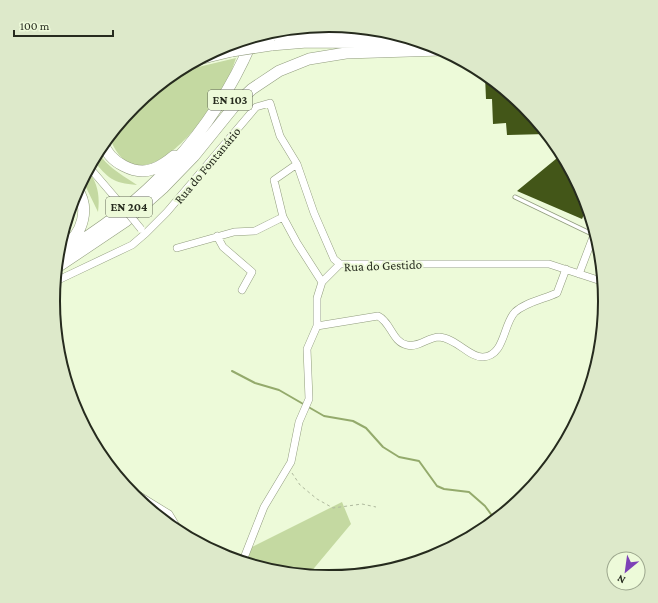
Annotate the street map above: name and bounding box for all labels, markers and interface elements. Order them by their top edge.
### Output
scale bar [14,12,113,38]
text: 100 m [20,19,50,33]
road number: EN 103 [208,90,252,110]
street label: Rua do Fontanário [171,124,244,207]
road number: EN 204 [106,197,152,217]
street label: Rua do Gestido [344,257,422,274]
north arrow [606,551,646,591]
text: N [615,572,627,587]

